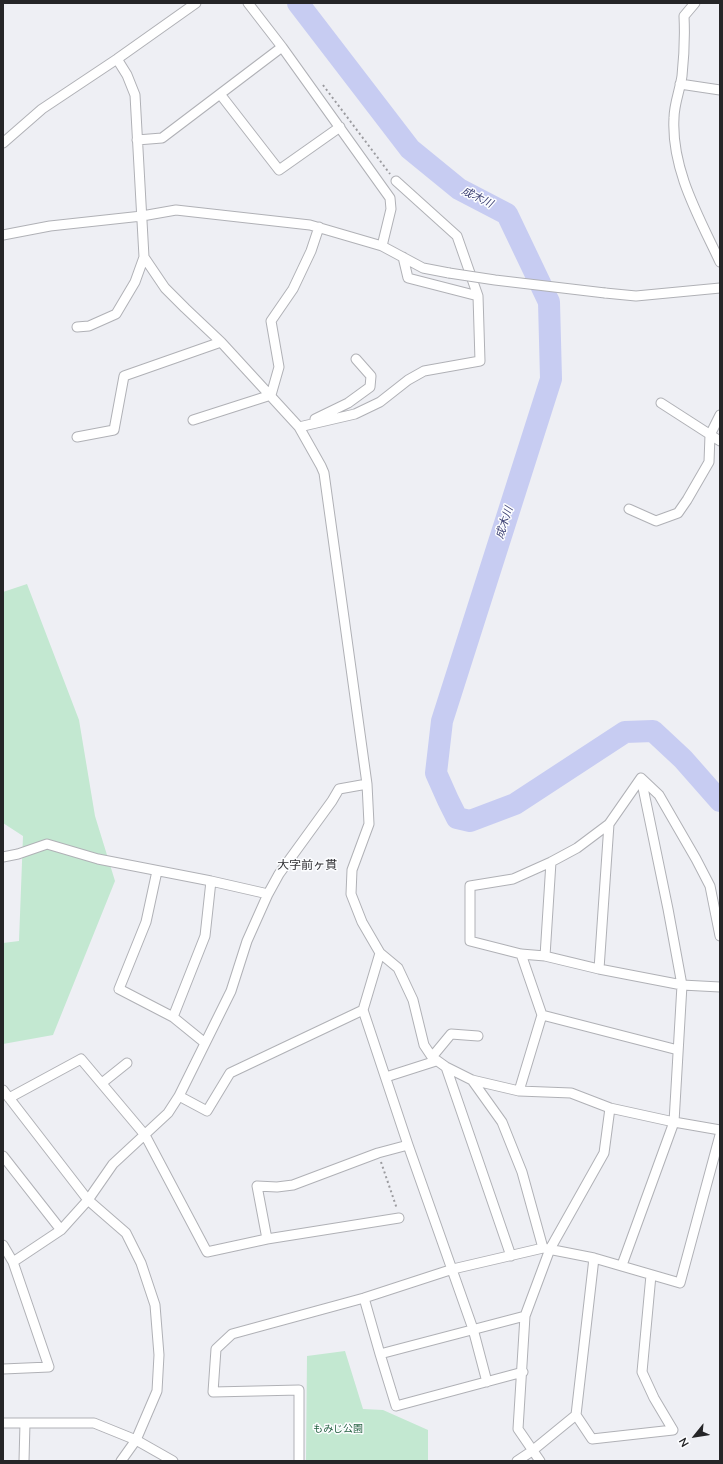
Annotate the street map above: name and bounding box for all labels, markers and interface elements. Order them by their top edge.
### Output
water label: 成木川 [459,185,495,211]
water label: 成木川 [494,505,516,541]
district label: 大字前ヶ貫 [277,859,337,873]
north arrow [675,1416,715,1456]
park label: もみじ公園 [313,1424,363,1436]
text: N [676,1435,693,1450]

